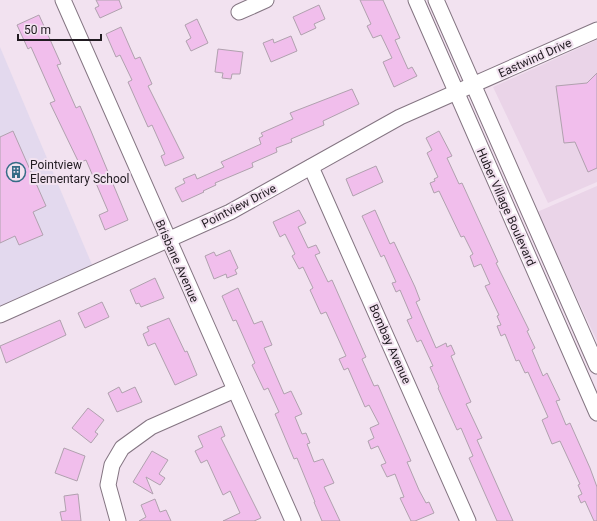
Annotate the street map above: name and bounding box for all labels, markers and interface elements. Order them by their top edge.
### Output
scale bar [18,16,101,42]
text: 50 m [24,23,51,37]
street label: Eastwind Drive [496,36,574,80]
street label: Huber Village Boulevard [474,146,538,268]
place label: Pointview Elementary School [30,158,130,186]
building icon: Pointview Elementary School [5,161,27,183]
street label: Pointview Drive [199,181,279,231]
street label: Brisbane Avenue [152,217,202,305]
street label: Bombay Avenue [366,302,414,386]

